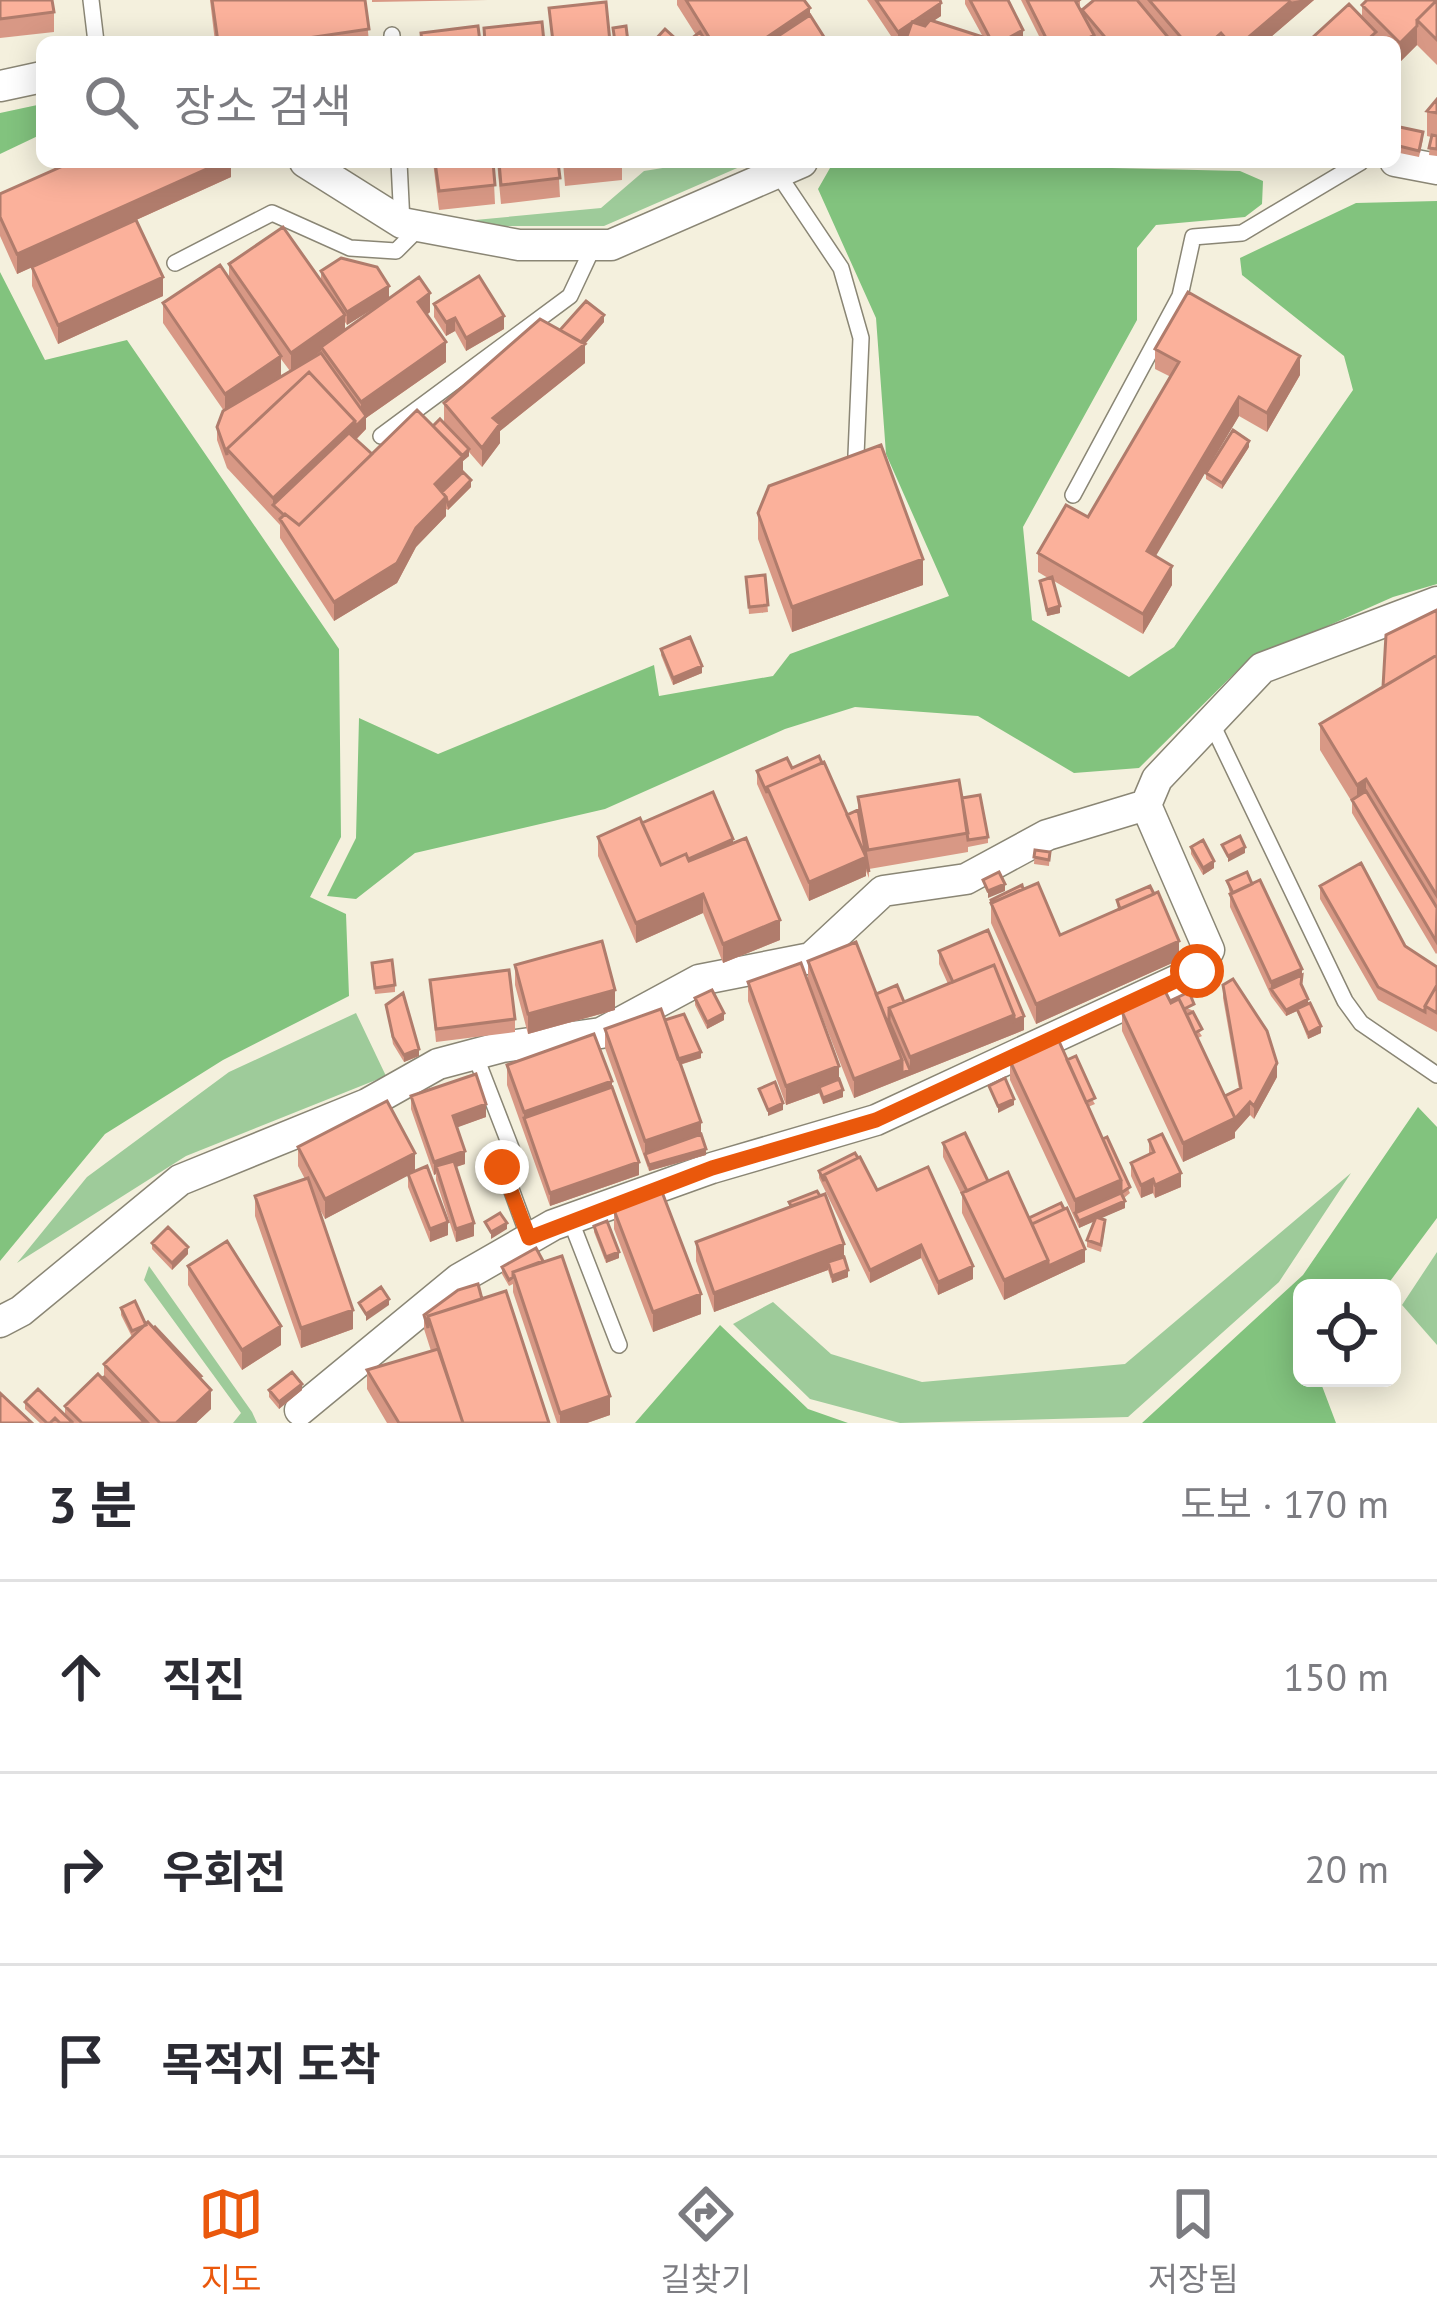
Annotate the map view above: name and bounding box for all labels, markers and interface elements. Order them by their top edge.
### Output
search box [36,36,1401,168]
icon: search [78,69,144,135]
text: 장소 검색 [174,76,352,134]
route start [1170,944,1224,998]
route end [475,1140,529,1194]
map controls [1293,1279,1401,1387]
button: locate [1293,1279,1401,1387]
text: 3 분 [48,1471,137,1537]
text: 도보 · 170 m [1180,1478,1389,1529]
icon: ahead [48,1644,114,1710]
text: 직진 [162,1650,245,1708]
text: 150 m [1283,1651,1389,1702]
icon: right [48,1836,114,1902]
text: 우회전 [162,1842,286,1900]
text: 20 m [1304,1843,1389,1894]
icon: arrive [48,2028,114,2094]
text: 목적지 도착 [162,2034,380,2092]
tab: 지도 [198,2181,264,2301]
tab: 길찾기 [660,2181,751,2301]
tab: 저장됨 [1148,2181,1239,2301]

